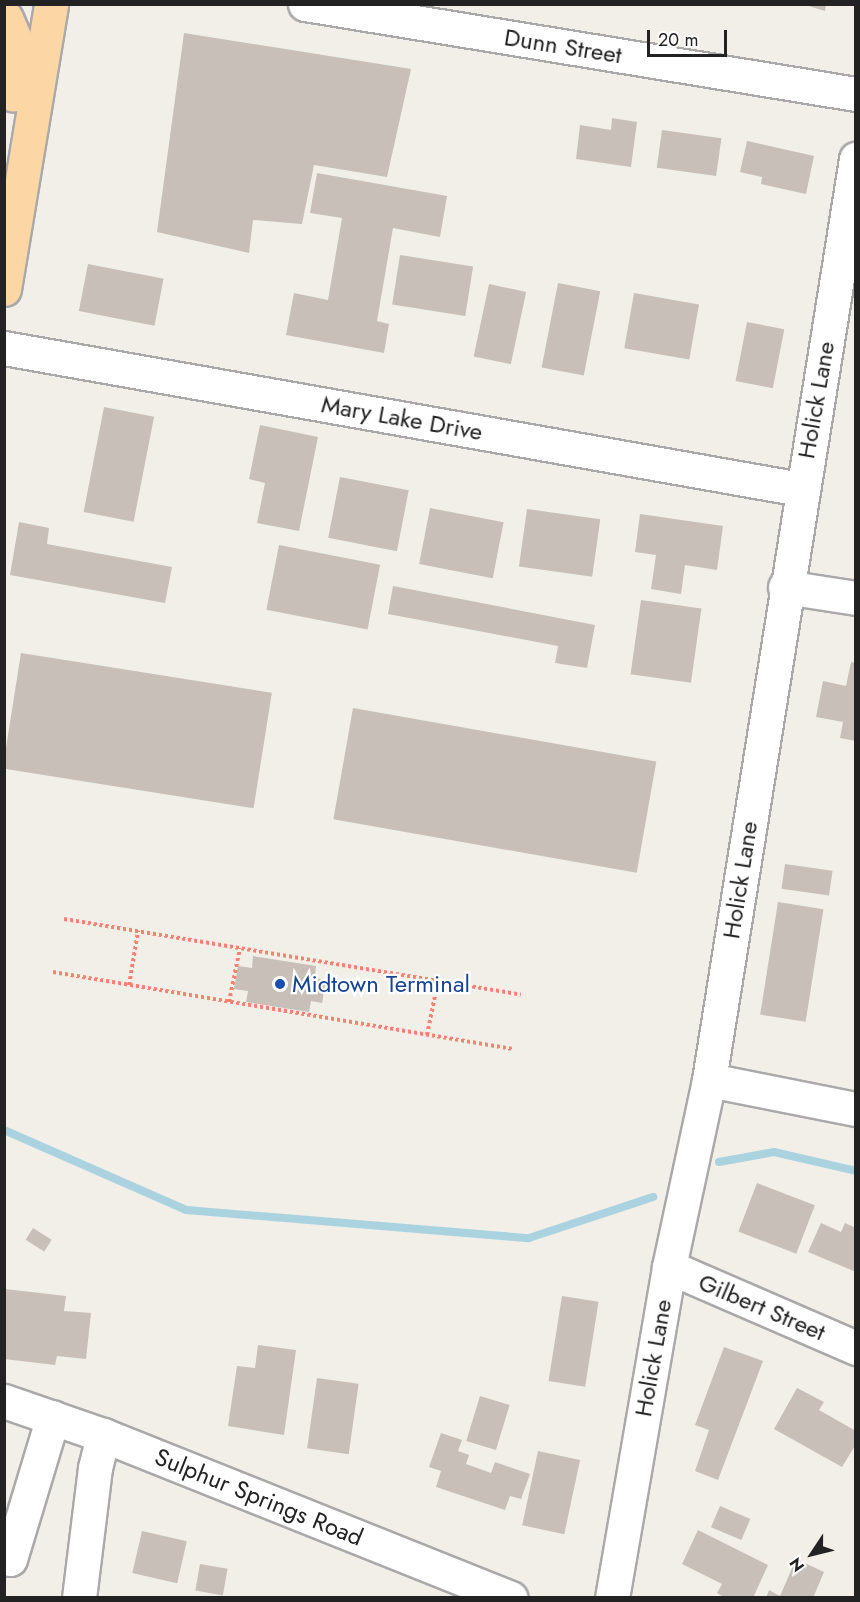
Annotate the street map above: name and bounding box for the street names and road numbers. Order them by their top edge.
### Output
street label: Dunn Street [502,23,624,69]
street label: Holick Lane [792,339,840,461]
street label: Mary Lake Drive [319,390,485,446]
street label: Holick Lane [717,819,763,941]
street label: Gilbert Street [694,1267,830,1347]
street label: Holick Lane [629,1297,677,1419]
street label: Sulphur Springs Road [151,1442,367,1552]

